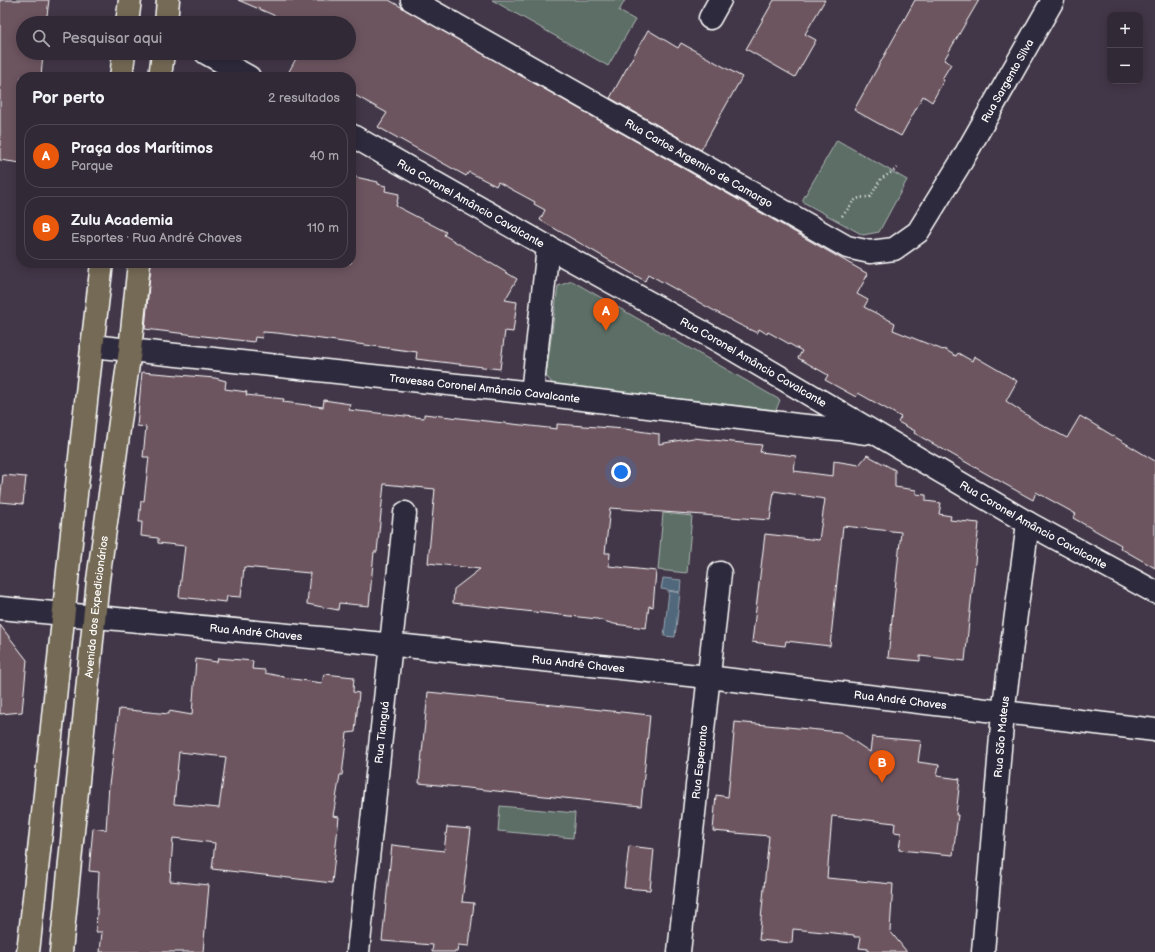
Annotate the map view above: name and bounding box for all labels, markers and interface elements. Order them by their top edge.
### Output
map controls [1107,12,1143,84]
button: + [1107,12,1143,48]
search box [16,16,356,60]
icon: search [30,27,52,49]
text: Pesquisar aqui [62,29,162,48]
street label: Rua Sargento Silva [979,37,1036,125]
button: − [1107,48,1143,84]
text: Por perto [32,88,105,108]
text: 2 resultados [268,90,340,106]
street label: Rua Carlos Argemiro de Camargo [622,116,775,211]
text: Praça dos Marítimos [71,139,213,158]
text: A [42,148,50,164]
text: 40 m [309,148,339,164]
street label: Rua Coronel Amâncio Cavalcante [395,157,547,251]
text: Parque [71,158,113,174]
text: Zulu Academia [71,211,173,230]
text: B [41,220,51,236]
text: 110 m [307,220,339,236]
text: Esportes · Rua André Chaves [71,230,242,246]
pin: A [593,298,619,331]
street label: Rua Coronel Amâncio Cavalcante [678,315,829,410]
street label: Travessa Coronel Amâncio Cavalcante [389,372,581,406]
your location [611,462,631,482]
street label: Rua Coronel Amâncio Cavalcante [957,478,1110,572]
street label: Avenida dos Expedicionários [82,534,111,679]
street label: Rua André Chaves [209,622,303,643]
street label: Rua André Chaves [531,653,626,675]
street label: Rua André Chaves [853,688,948,712]
street label: Rua São Mateus [992,695,1012,778]
street label: Rua Tianguá [372,700,392,764]
street label: Rua Esperanto [690,725,710,800]
pin: B [869,750,895,783]

